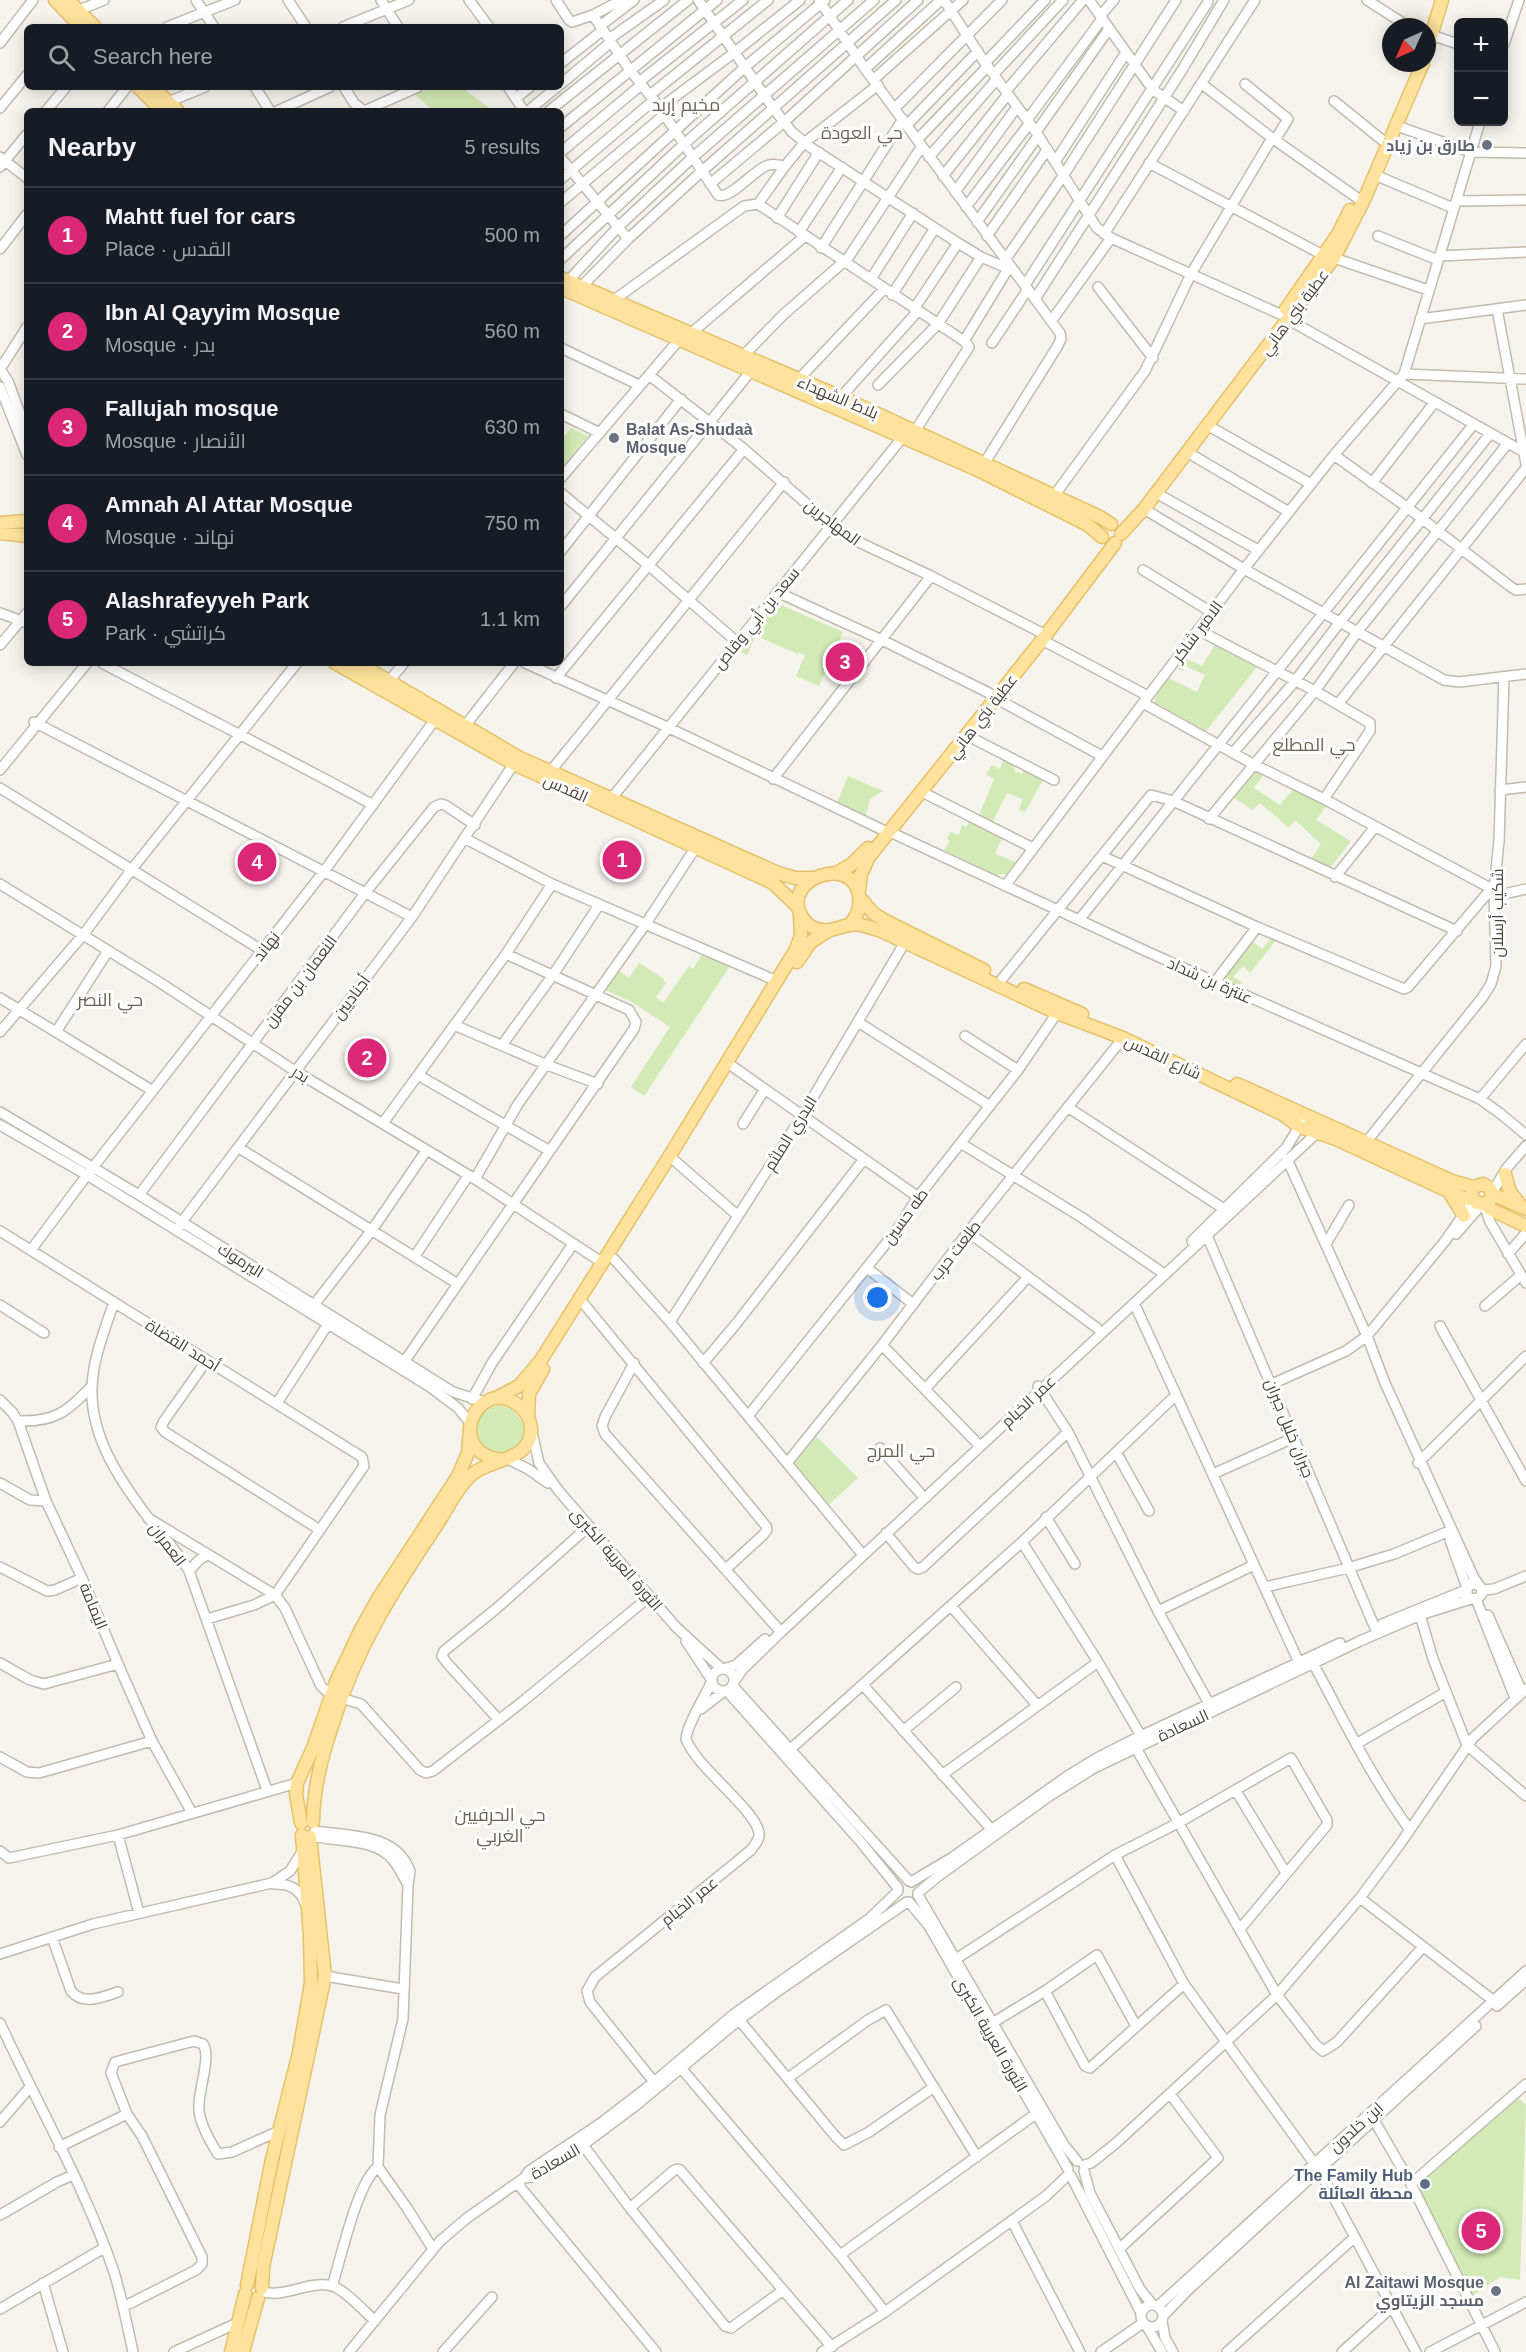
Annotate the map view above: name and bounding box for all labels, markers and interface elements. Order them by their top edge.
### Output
north arrow [1382,18,1436,72]
map controls [1454,18,1508,126]
button: + [1454,18,1508,72]
search box [24,24,564,90]
icon: search [45,41,78,74]
text: Search here [93,44,213,69]
button: − [1454,72,1508,126]
district label: مخيم إربد [652,95,720,117]
district label: حي العودة [821,123,903,147]
text: Nearby [48,132,136,162]
text: 5 results [464,136,540,158]
place label: طارق بن زياد [1386,137,1475,155]
marker: طارق بن زياد [1480,138,1494,152]
text: Mahtt fuel for cars [105,204,296,229]
text: 1 [62,224,73,246]
text: 500 m [484,224,540,246]
text: Place · القدس [105,238,231,260]
street label: عطية بني هاني [1257,266,1336,361]
text: Ibn Al Qayyim Mosque [105,300,340,325]
text: 2 [62,320,73,342]
text: 560 m [484,320,540,342]
text: Mosque · بدر [105,334,215,356]
street label: بلاط الشهداء [794,373,881,424]
text: Fallujah mosque [105,396,279,421]
text: 3 [62,416,73,438]
text: 630 m [484,416,540,438]
place label: Balat As-Shudaà Mosque [626,421,753,456]
text: Mosque · الأنصار [105,430,246,452]
marker: Balat As-Shudaà Mosque [607,431,621,445]
text: Amnah Al Attar Mosque [105,492,353,517]
street label: المهاجرين [800,496,864,550]
text: 4 [62,512,73,534]
text: 750 m [484,512,540,534]
text: Mosque · نهاند [105,526,234,548]
street label: سعد بن أبي وقاص [709,563,806,676]
text: Alashrafeyyeh Park [105,588,309,613]
street label: الامير شاكر [1168,598,1227,666]
text: 5 [62,608,73,630]
text: 1.1 km [480,608,540,630]
text: Park · كراتشي [105,622,226,644]
pin: 3 [826,640,864,684]
street label: عطية بني هاني [944,671,1025,765]
district label: حي المطلع [1272,735,1356,759]
street label: القدس [540,771,591,808]
pin: 1 [602,838,642,882]
pin: 4 [238,840,276,884]
street label: شكيب أرسلان [1488,868,1508,958]
street label: نهاند [250,928,285,966]
street label: النعمان بن مقرن [260,932,342,1032]
street label: عنترة بن شداد [1164,954,1255,1009]
street label: أجناديين [329,971,375,1024]
district label: حي النصر [76,990,143,1014]
street label: شارع القدس [1121,1032,1204,1085]
pin: 2 [348,1036,386,1080]
street label: بدر [288,1062,312,1087]
street label: البدري الملثم [761,1093,824,1176]
street label: طه حسين [880,1185,933,1248]
street label: طلعت حرب [927,1217,985,1284]
street label: اليرموك [214,1240,267,1282]
your location [863,1283,892,1312]
street label: أحمد القضاة [143,1315,223,1375]
street label: عمر الخيام [998,1372,1061,1433]
street label: جبران خليل جبران [1260,1376,1317,1481]
district label: حي المرج [867,1441,935,1465]
street label: الثورة العربية الكبرى [566,1505,666,1615]
street label: العمران [144,1519,189,1570]
street label: اليمامة [76,1581,110,1632]
street label: السعادة [1155,1706,1211,1745]
district label: حي الحرفيين الغربي [454,1805,546,1850]
street label: عمر الخيام [658,1874,723,1932]
street label: الثورة العربية الكبرى [949,1974,1030,2096]
street label: ابن خلدون [1326,2099,1388,2157]
street label: السعادة [527,2140,583,2182]
place label: The Family Hub محطة العائلة [1294,2167,1413,2202]
marker: The Family Hub محطة العائلة [1418,2177,1432,2191]
pin: 5 [1462,2208,1500,2254]
place label: Al Zaitawi Mosque مسجد الزيتاوي [1344,2274,1484,2313]
marker: Al Zaitawi Mosque مسجد الزيتاوي [1489,2284,1503,2298]

